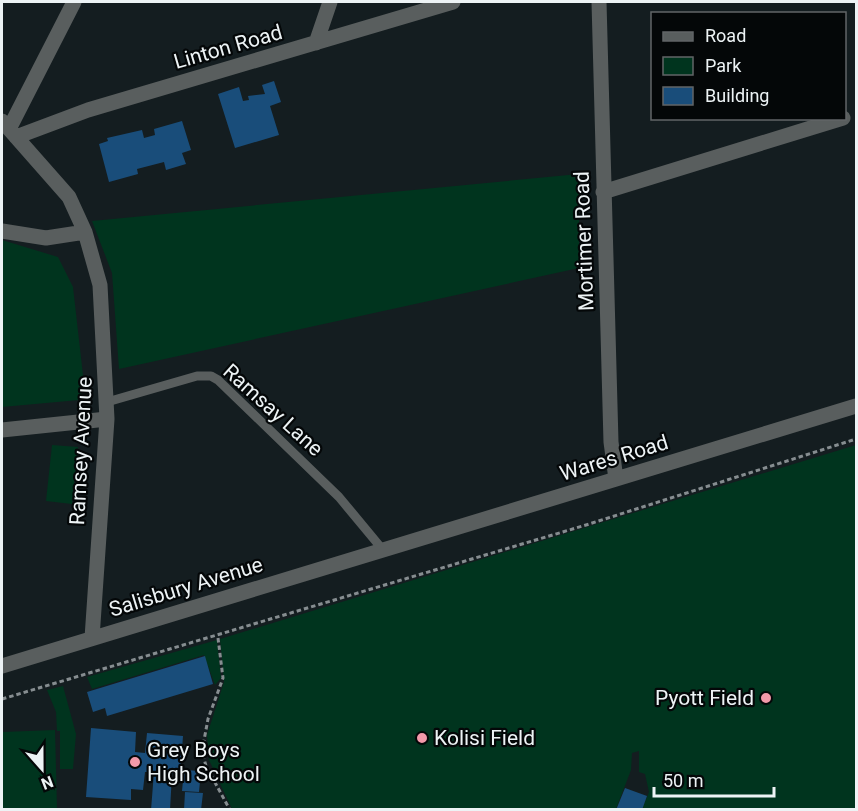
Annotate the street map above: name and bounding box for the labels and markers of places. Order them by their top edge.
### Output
place label: Pyott Field [655,686,754,710]
marker: Pyott Field [759,691,773,705]
place label: Kolisi Field [434,726,535,750]
marker: Kolisi Field [415,731,429,745]
place label: Grey Boys High School [147,738,260,786]
marker: Grey Boys High School [128,755,142,769]

